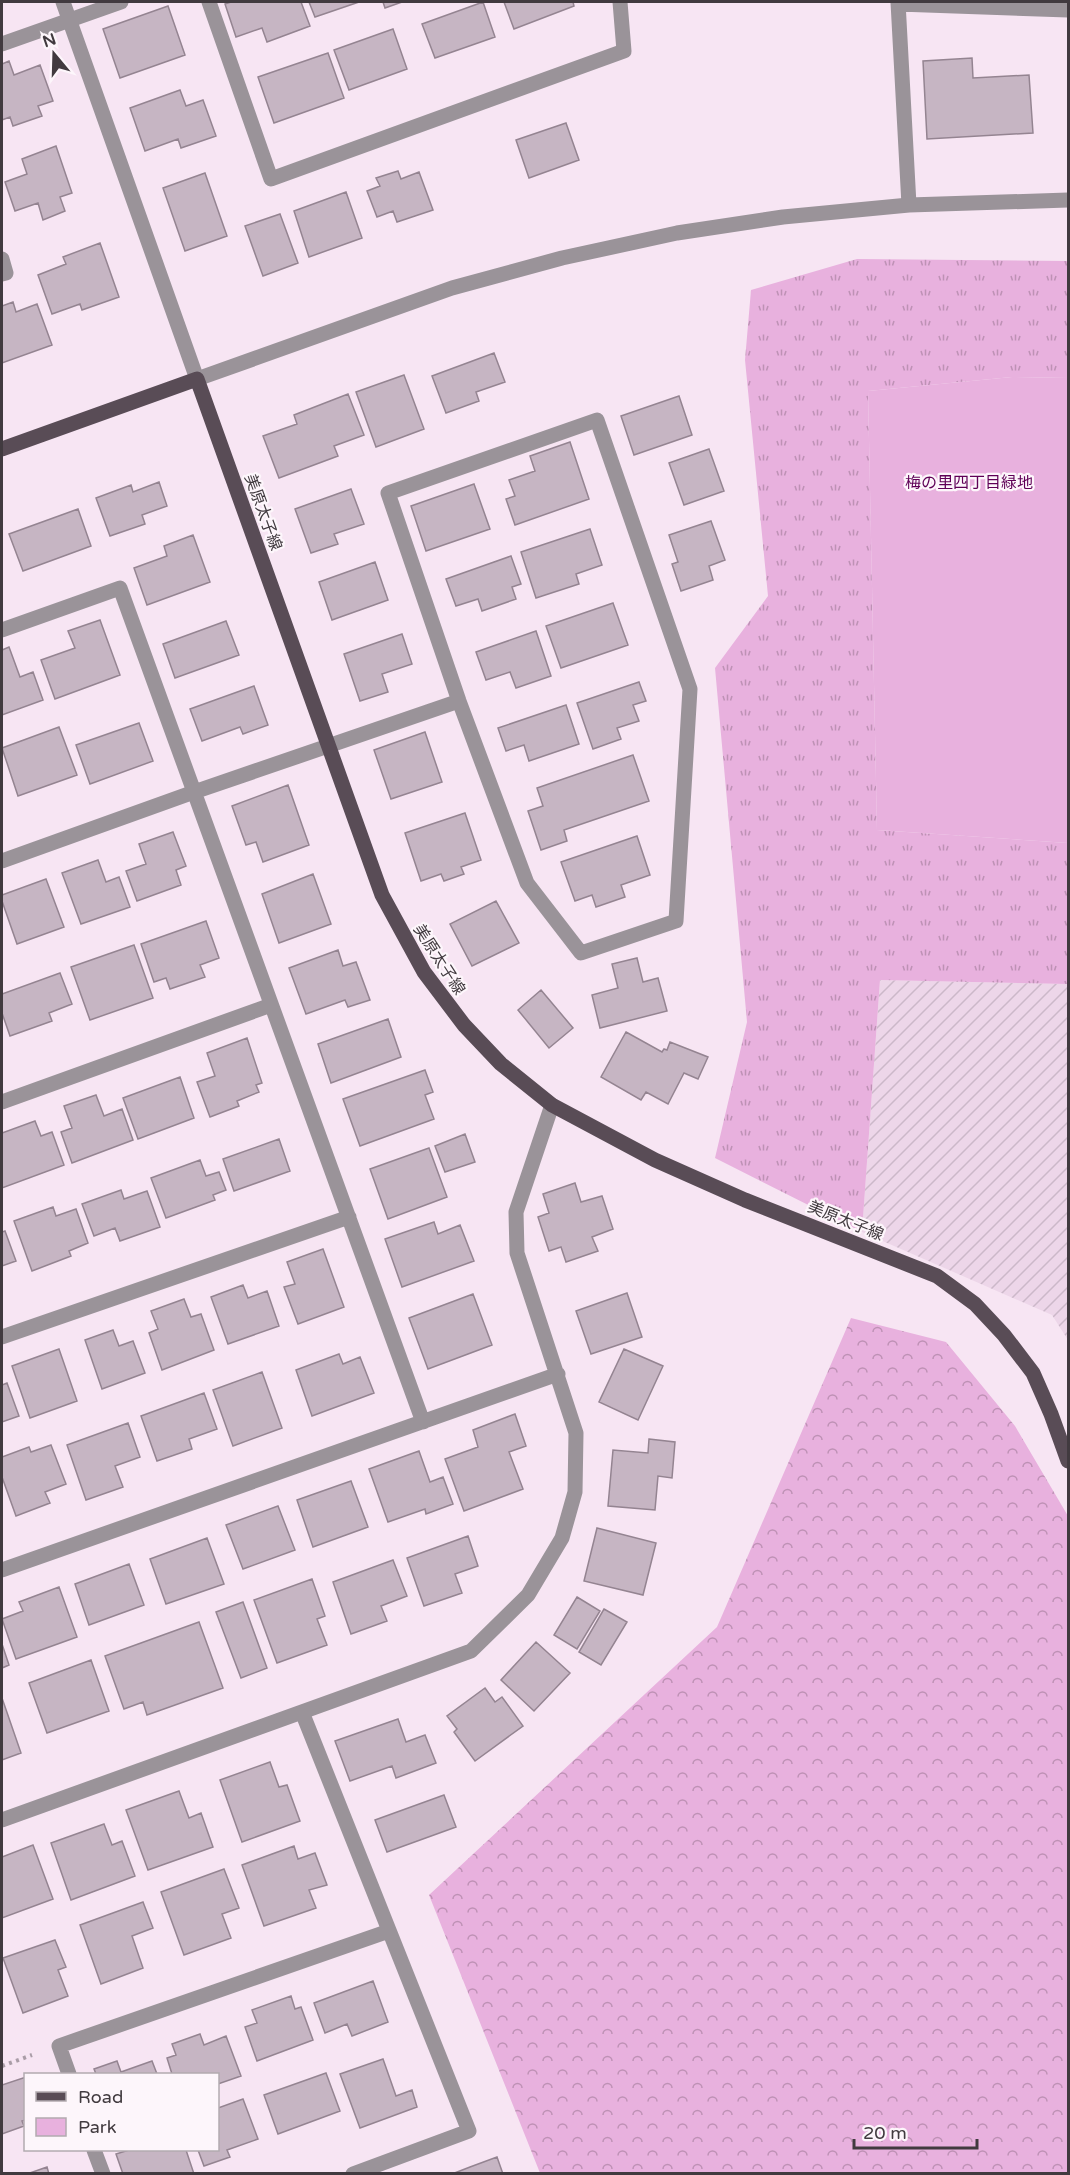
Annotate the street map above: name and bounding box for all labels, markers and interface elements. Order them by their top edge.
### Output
north arrow [24,24,84,84]
text: N [40,29,59,52]
street label: 美原太子線 [240,471,286,553]
park label: 梅の里四丁目緑地 [905,473,1033,493]
street label: 美原太子線 [409,921,469,999]
street label: 美原太子線 [805,1197,886,1245]
legend [24,2073,219,2151]
text: Road [78,2086,123,2108]
scale bar [854,2112,977,2150]
text: Park [78,2116,117,2138]
text: 20 m [863,2122,907,2144]

